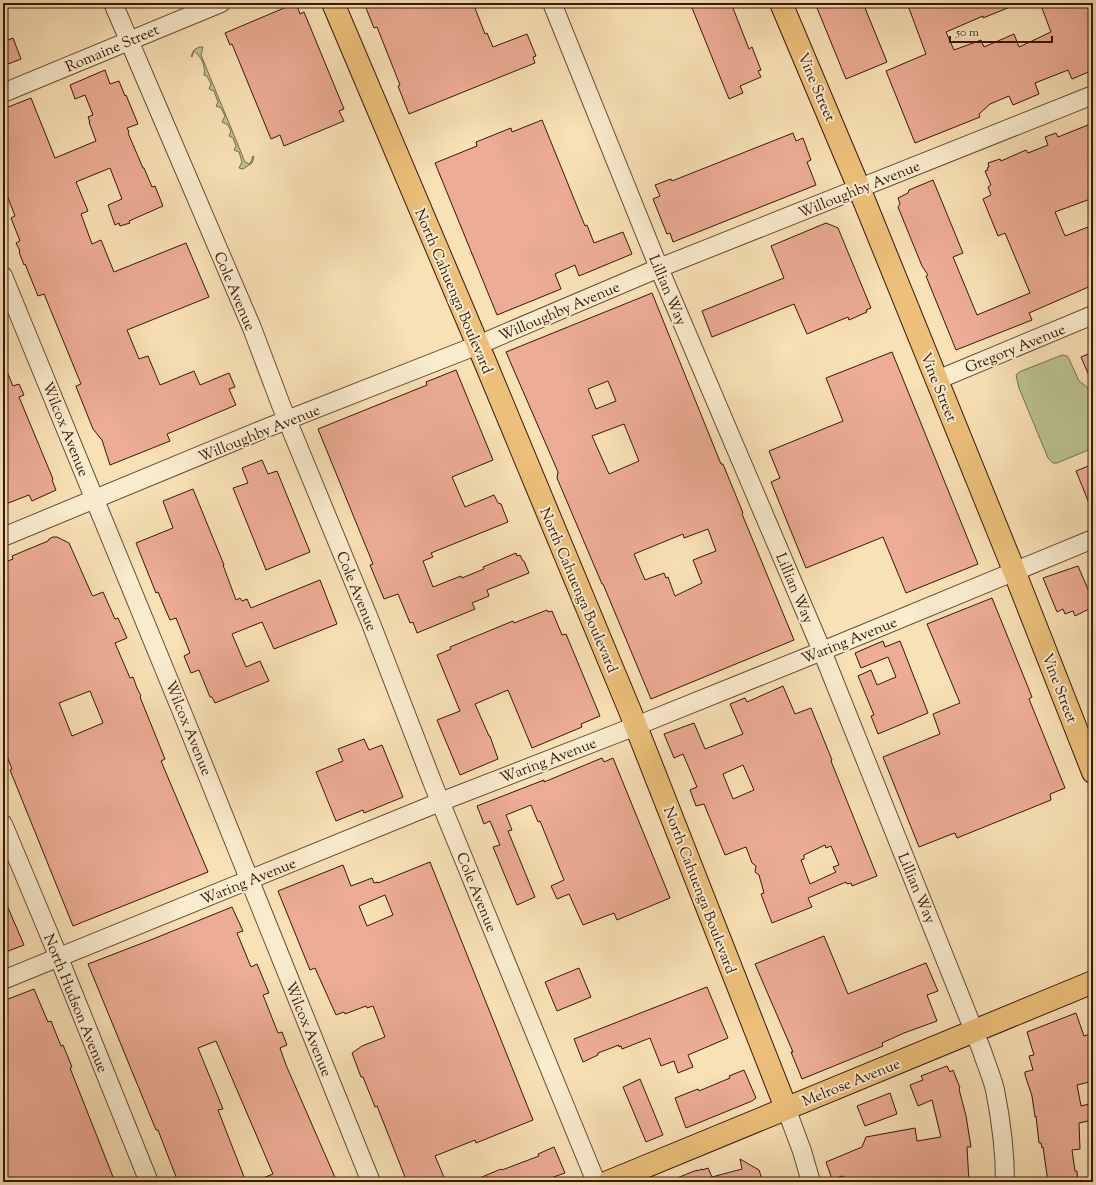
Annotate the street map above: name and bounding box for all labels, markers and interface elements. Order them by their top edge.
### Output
scale bar [950,18,1052,44]
street label: Romaine Street [63,20,163,79]
text: 50 m [955,24,979,42]
street label: Vine Street [792,50,840,125]
street label: Willoughby Avenue [796,156,924,224]
street label: North Cahuenga Boulevard [408,206,497,378]
street label: Cole Avenue [208,249,260,334]
street label: Lillian Way [642,252,691,330]
street label: Willoughby Avenue [496,277,623,347]
street label: Gregory Avenue [962,320,1069,379]
street label: Vine Street [914,350,961,425]
street label: Wilcox Avenue [36,379,93,480]
street label: Willoughby Avenue [196,400,324,468]
street label: North Cahuenga Boulevard [533,505,622,677]
street label: Cole Avenue [330,549,381,635]
street label: Lillian Way [769,550,818,628]
street label: Waring Avenue [798,613,901,670]
street label: Vine Street [1036,651,1082,726]
street label: Wilcox Avenue [159,678,216,779]
street label: Waring Avenue [497,733,600,789]
street label: North Cahuenga Boulevard [657,804,740,978]
street label: Cole Avenue [450,850,501,936]
street label: Lillian Way [891,850,940,928]
street label: Waring Avenue [197,854,300,911]
street label: North Hudson Avenue [37,931,112,1076]
street label: Wilcox Avenue [279,979,336,1080]
street label: Melrose Avenue [799,1054,904,1113]

